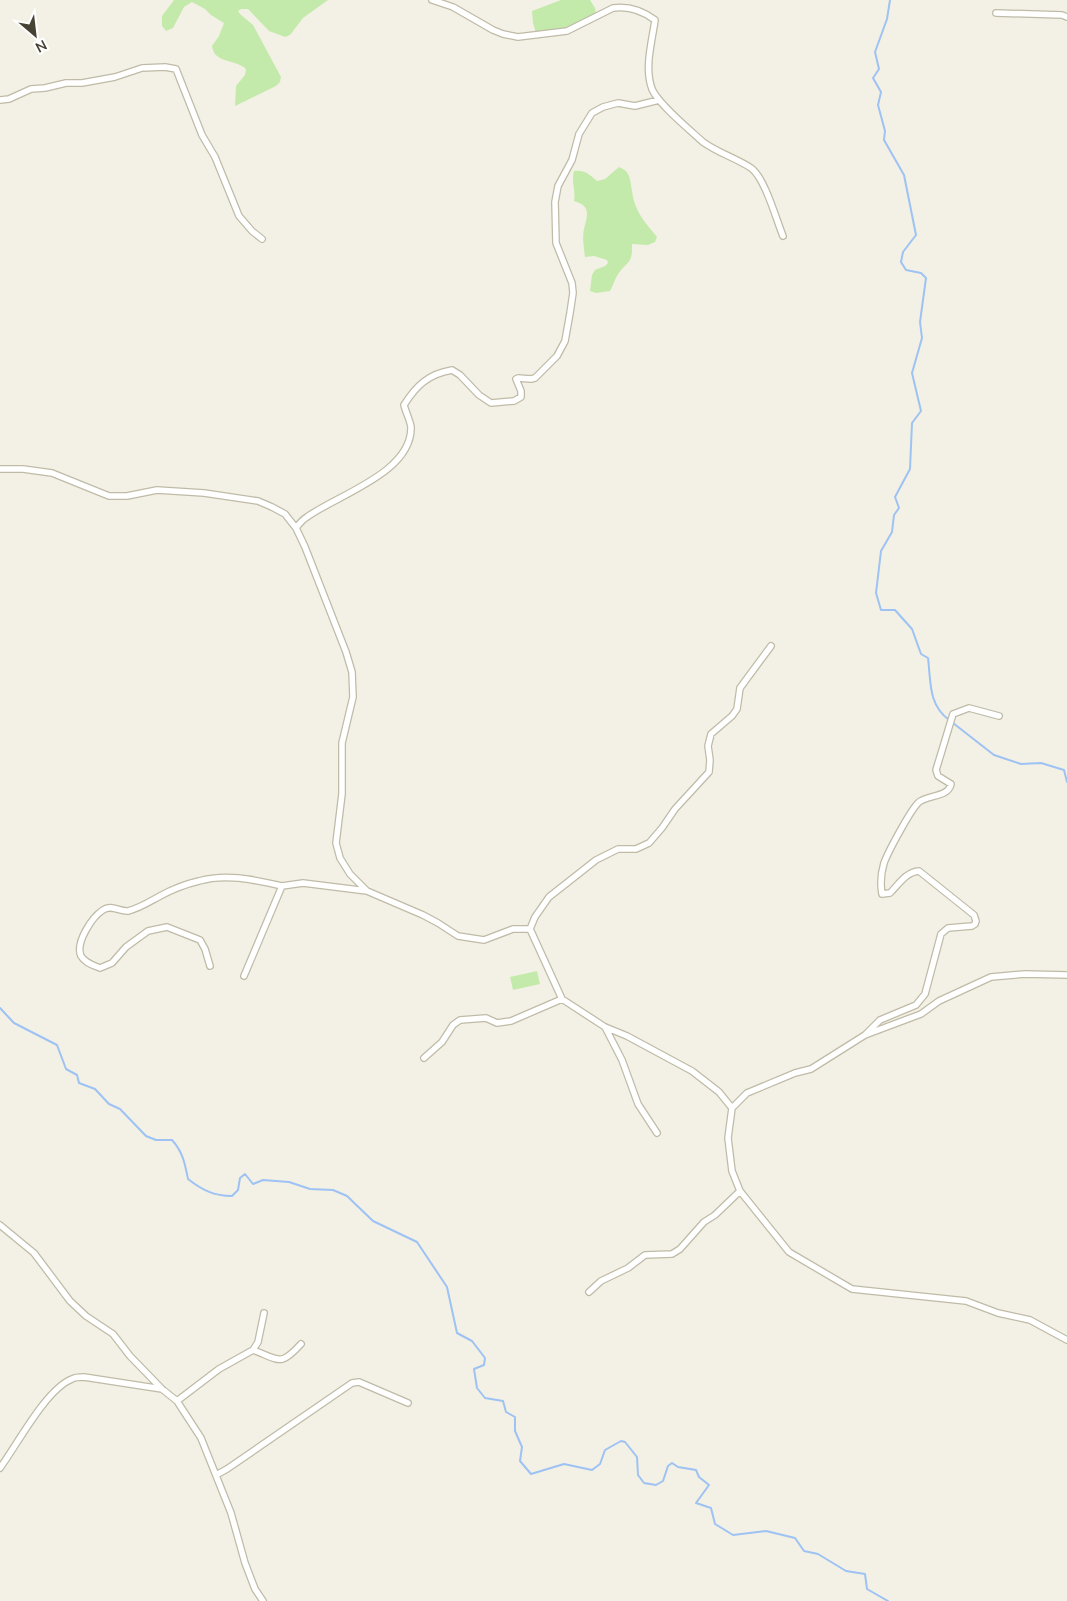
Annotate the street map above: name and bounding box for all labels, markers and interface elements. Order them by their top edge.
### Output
north arrow [10,10,60,60]
text: N [32,35,50,57]

